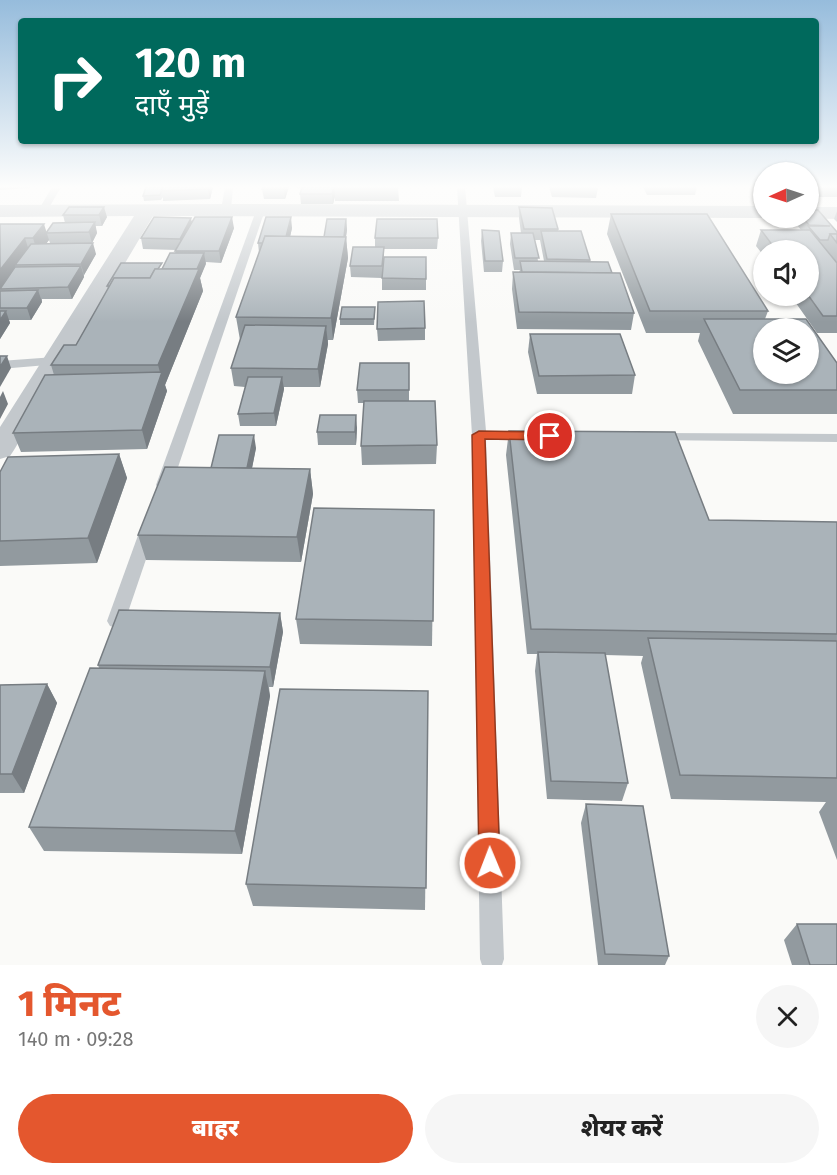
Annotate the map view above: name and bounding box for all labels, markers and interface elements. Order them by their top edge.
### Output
text: 120 m [135,38,246,88]
icon: right [36,42,114,120]
text: दाएँ मुड़ें [135,89,209,121]
north arrow [753,162,819,228]
map controls [753,162,819,384]
button: sound [753,240,819,306]
button: layers [753,318,819,384]
pin [524,410,575,461]
icon: arrive [533,419,566,452]
position arrow [458,831,522,895]
text: 1 मिनट [18,982,121,1026]
button: close [756,985,819,1048]
text: 140 m · 09:28 [18,1027,133,1051]
button: बाहर [18,1094,413,1163]
button: शेयर करें [425,1094,819,1163]

